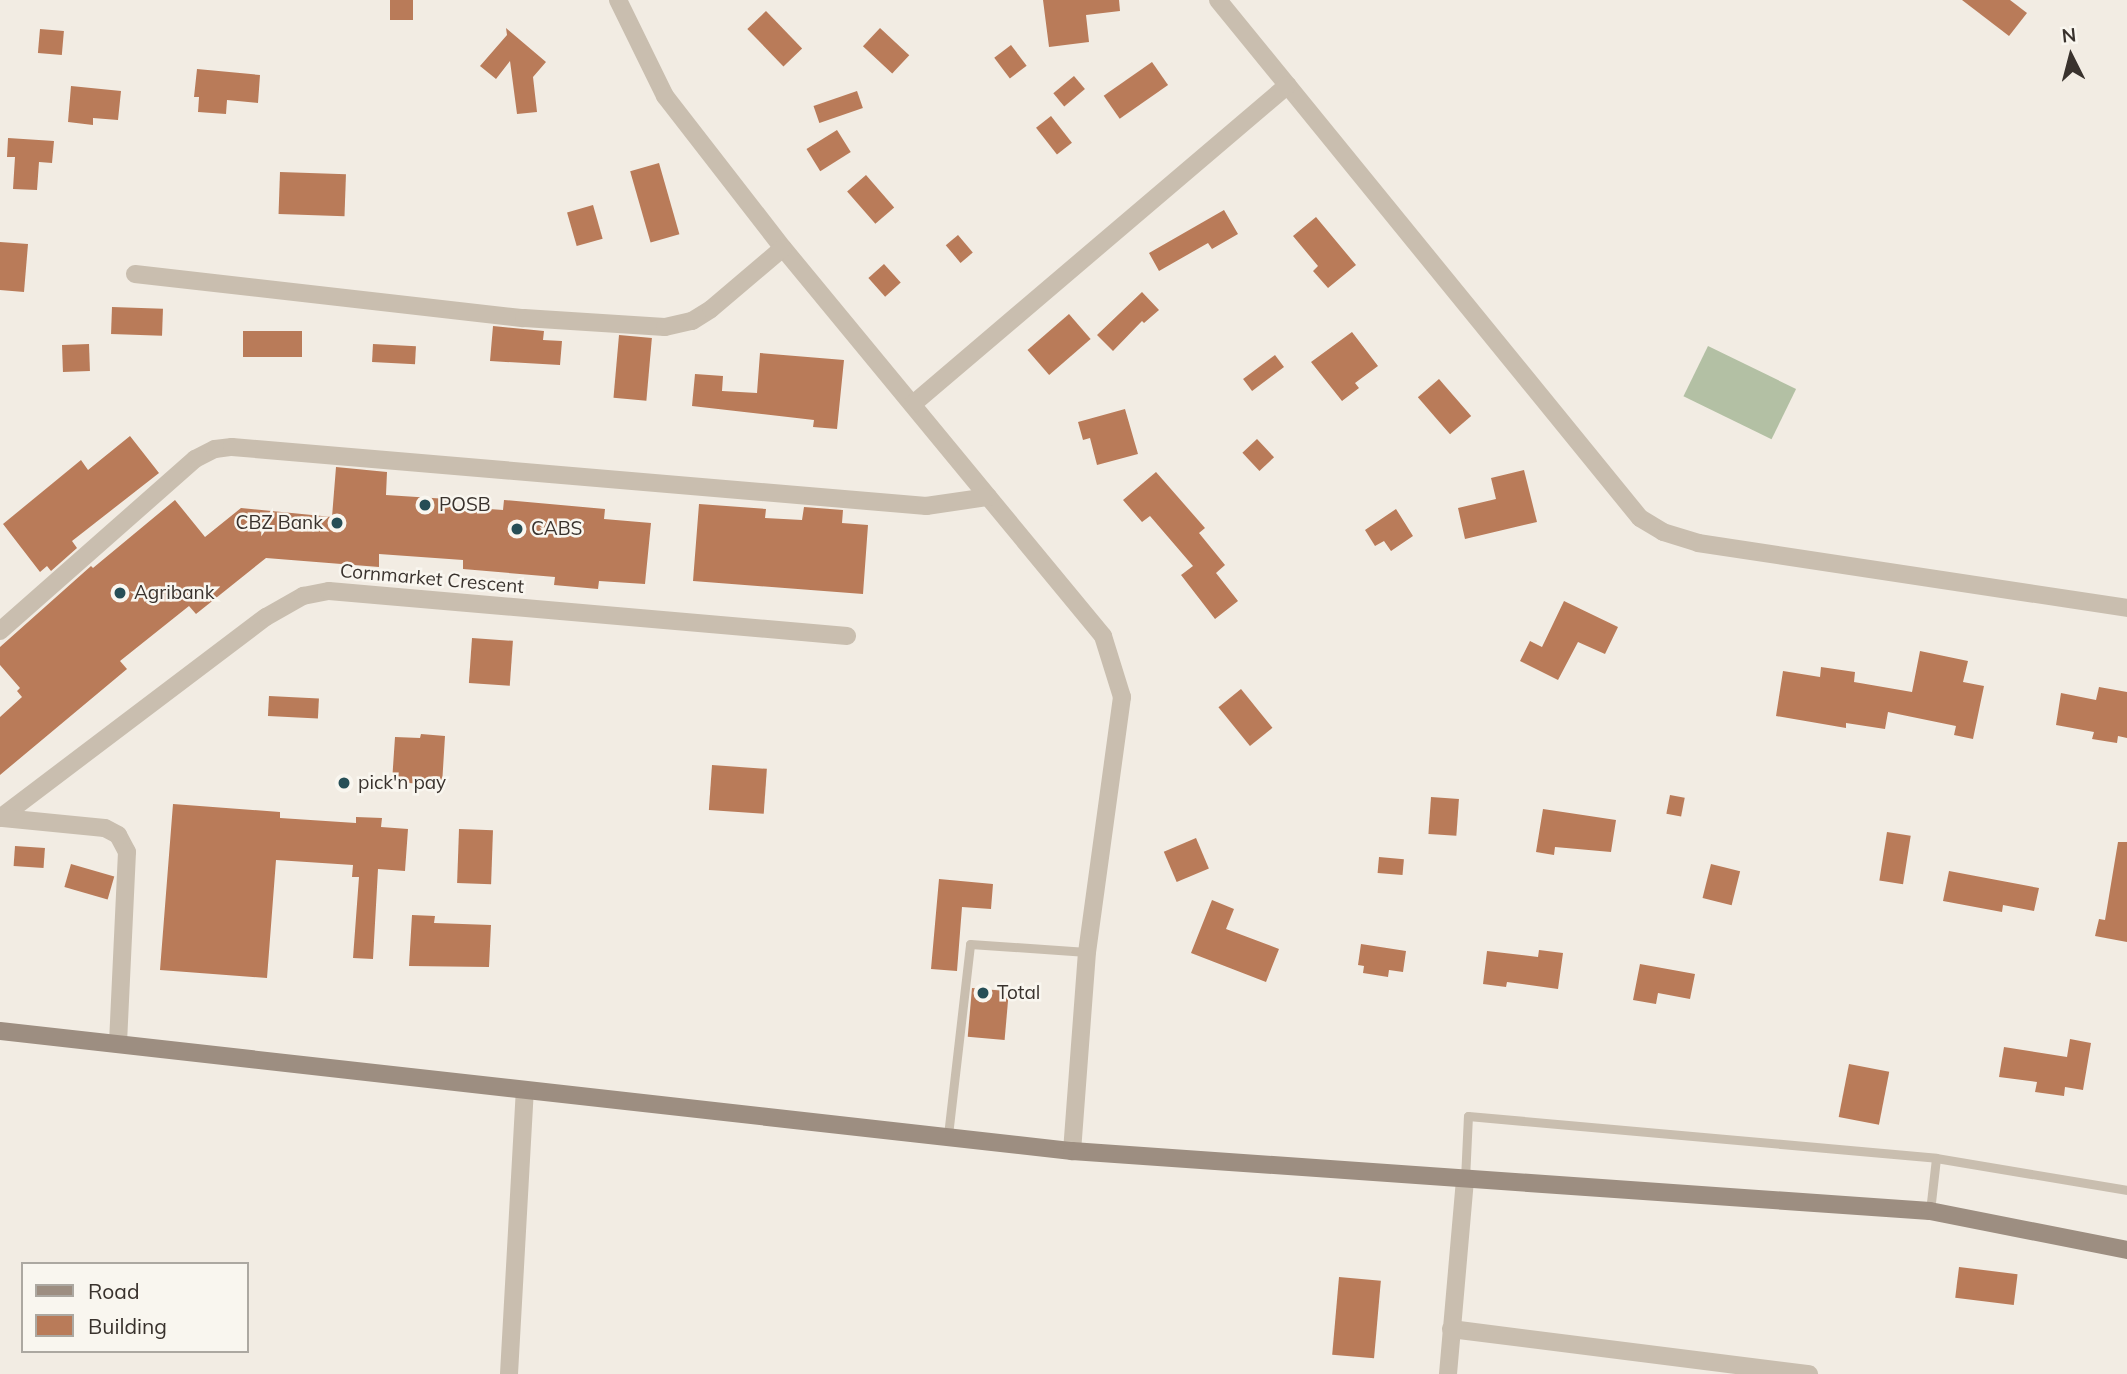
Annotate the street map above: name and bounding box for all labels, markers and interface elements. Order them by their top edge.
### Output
north arrow [2036,21,2106,91]
text: N [2060,22,2077,48]
place label: POSB [439,494,491,516]
marker: POSB [417,497,433,513]
place label: CBZ Bank [236,512,323,534]
marker: CBZ Bank [329,515,345,531]
place label: CABS [531,518,582,540]
marker: CABS [509,521,525,537]
street label: Cornmarket Crescent [339,560,525,598]
place label: Agribank [134,582,214,604]
marker: Agribank [112,585,128,601]
place label: pick'n pay [358,772,446,794]
marker: pick'n pay [336,775,352,791]
place label: Total [997,982,1040,1004]
marker: Total [975,985,991,1001]
legend [21,1262,248,1353]
text: Road [88,1278,139,1304]
text: Building [88,1313,167,1339]

